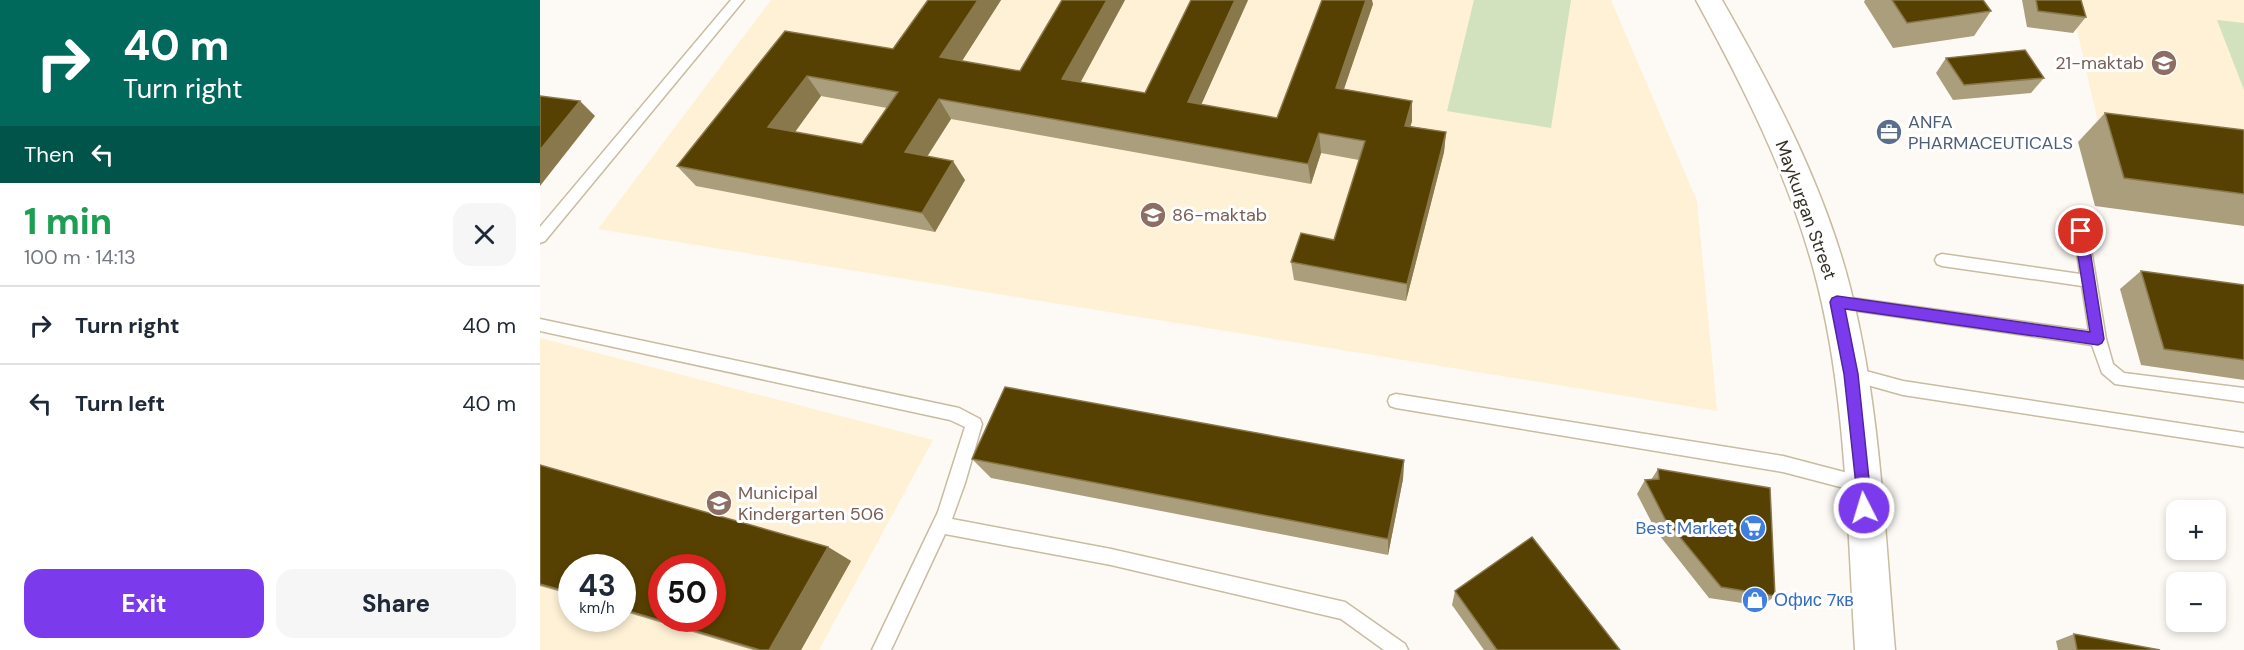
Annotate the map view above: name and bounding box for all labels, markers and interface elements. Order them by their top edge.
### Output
text: 40 m [123,18,229,73]
icon: right [24,24,102,102]
school or university icon: 21-maktab [2149,48,2179,78]
place label: 21-maktab [2055,51,2144,75]
text: Turn right [123,71,243,106]
place label: ANFA PHARMACEUTICALS [1908,110,2073,155]
office icon: ANFA PHARMACEUTICALS [1874,117,1904,147]
street label: Maykurgan Street [1770,137,1842,283]
icon: left [86,138,119,171]
text: Then [24,140,74,169]
text: 1 min [24,198,112,245]
school or university icon: 86-maktab [1138,200,1168,230]
button: close [453,203,516,266]
place label: 86-maktab [1172,203,1267,227]
pin [2055,205,2106,256]
icon: arrive [2064,214,2097,247]
text: 100 m · 14:13 [24,244,136,270]
icon: right [24,309,57,342]
text: Turn right [75,311,180,340]
text: 40 m [462,311,516,340]
icon: left [24,387,57,420]
text: Turn left [75,389,165,418]
text: 40 m [462,389,516,418]
position arrow [1832,476,1896,540]
place label: Municipal Kindergarten 506 [738,481,884,526]
school or university icon: Municipal Kindergarten 506 [704,488,734,518]
map controls [2166,500,2226,632]
button: + [2166,500,2226,560]
supermarket icon: Best Market [1738,513,1768,543]
place label: Best Market [1635,516,1734,540]
speed limit sign: 50 [648,554,726,632]
text: 43 [578,566,616,605]
button: Exit [24,569,264,638]
button: Share [276,569,516,638]
button: − [2166,572,2226,632]
shop icon: Офис 7кв [1740,585,1770,615]
place label: Офис 7кв [1774,588,1854,612]
text: km/h [579,598,615,618]

